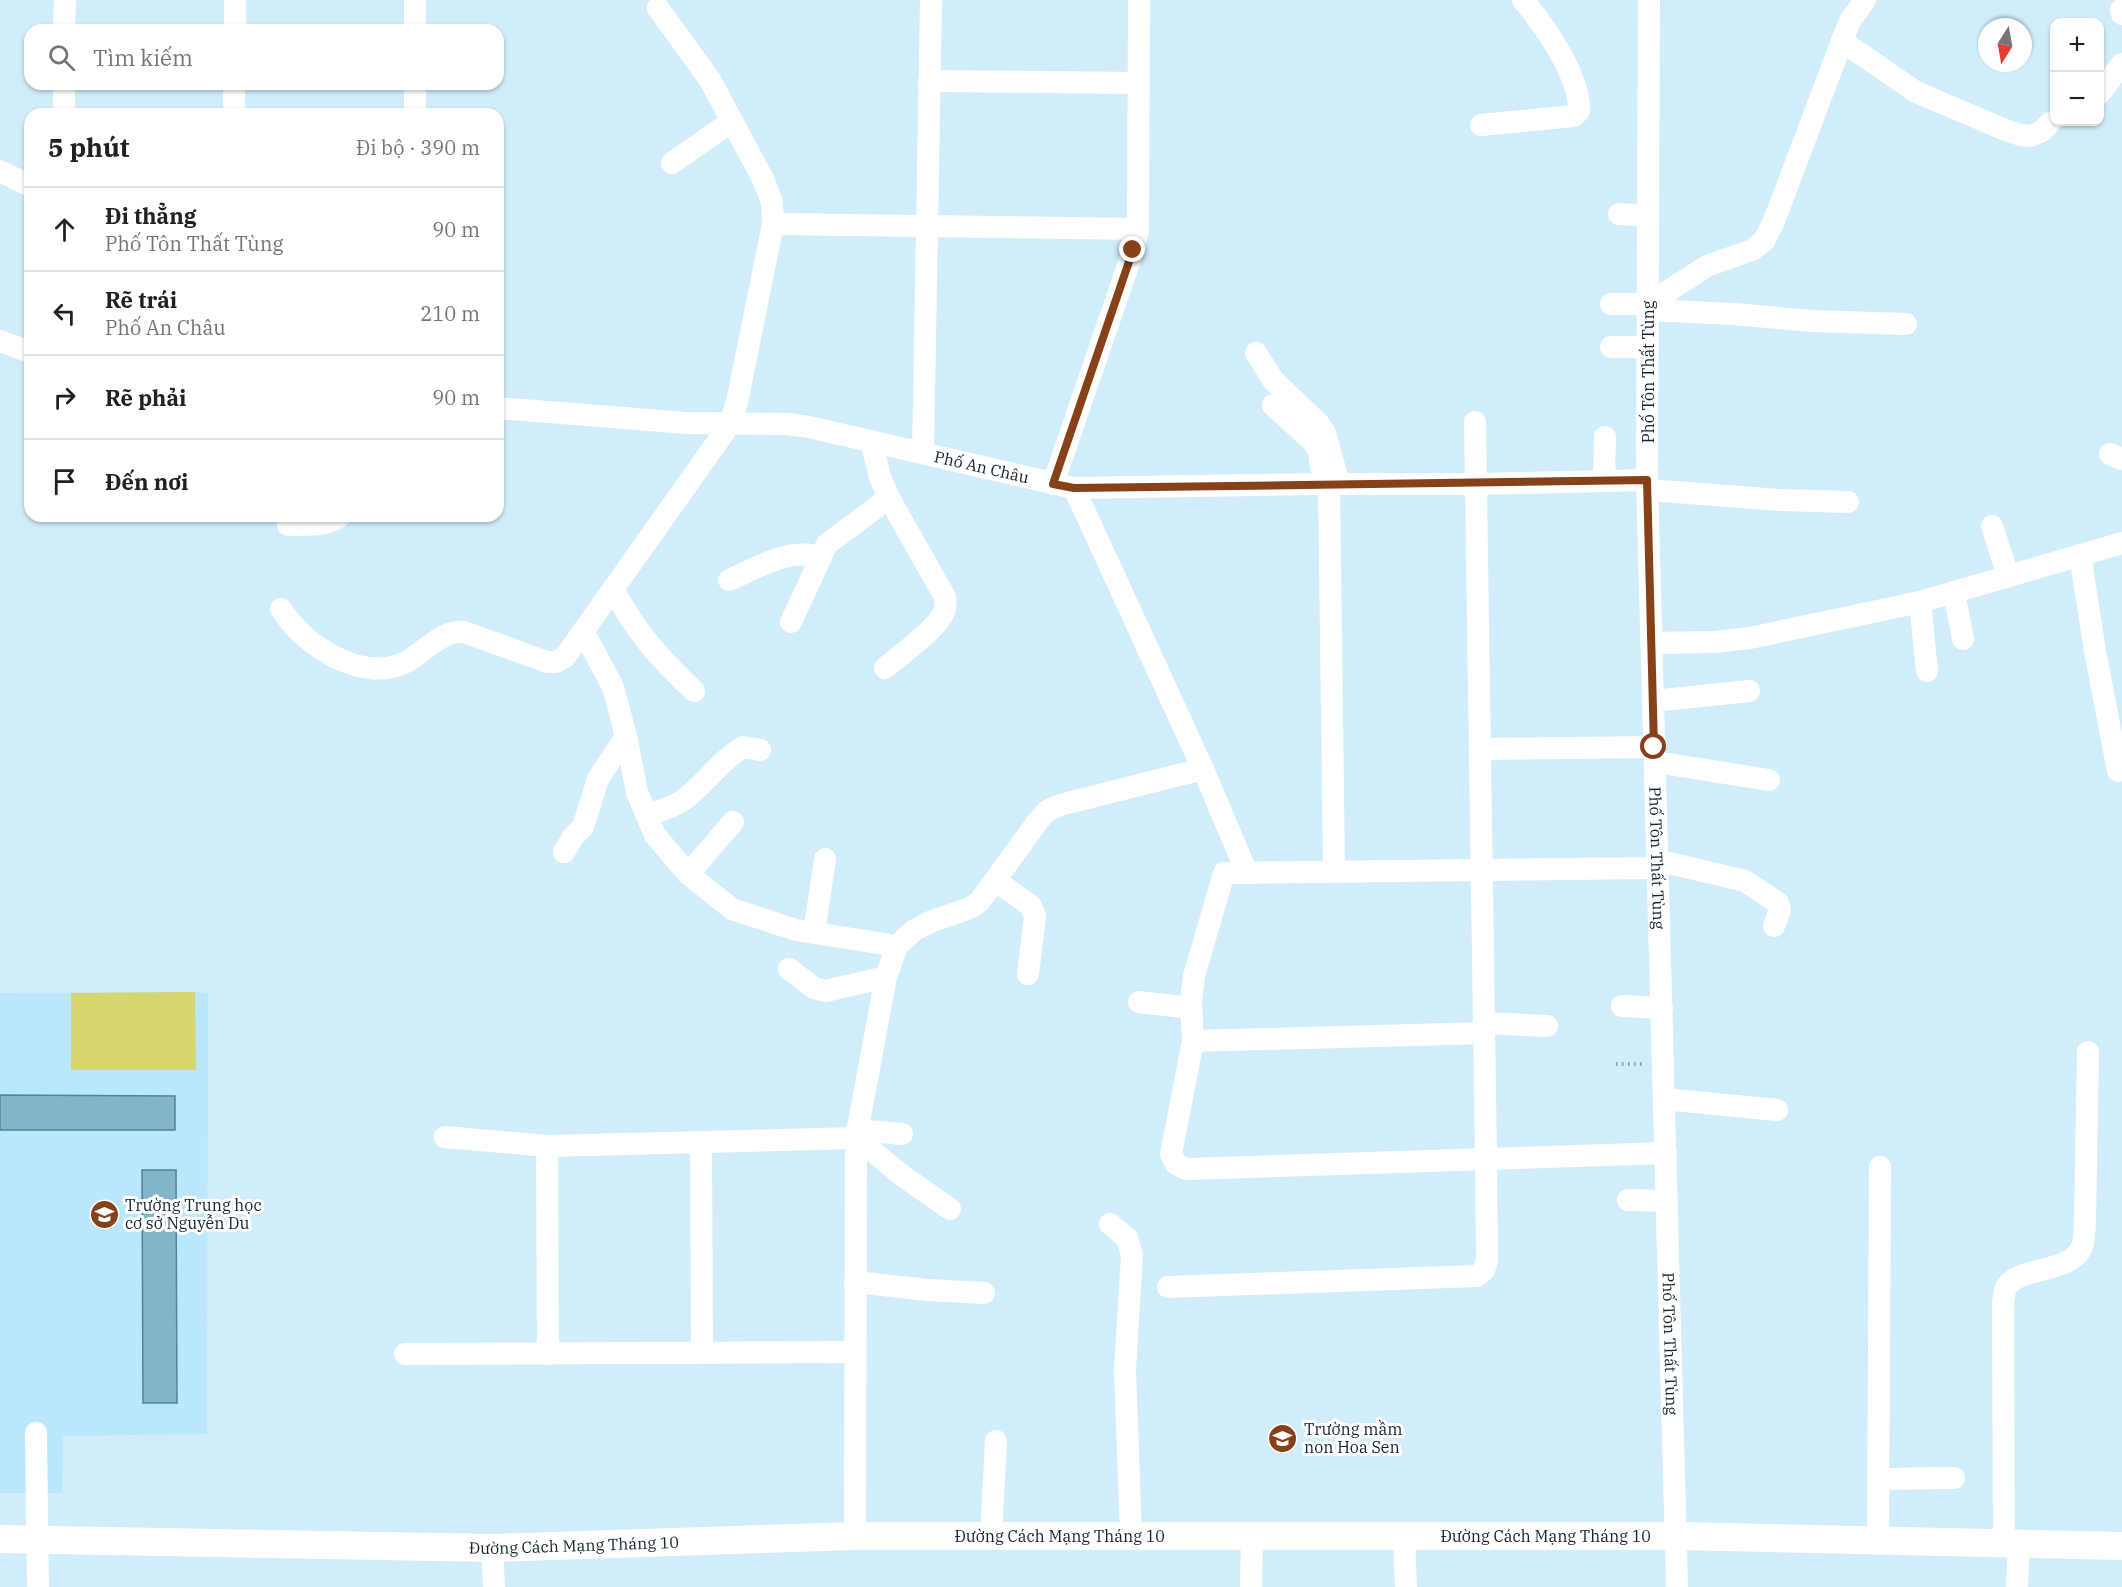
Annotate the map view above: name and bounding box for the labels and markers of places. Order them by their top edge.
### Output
place label: Trường Trung học cơ sở Nguyễn Du [125,1195,262,1233]
school or university icon: Trường Trung học cơ sở Nguyễn Du [88,1198,120,1230]
place label: Trường mầm non Hoa Sen [1304,1419,1402,1457]
school or university icon: Trường mầm non Hoa Sen [1267,1422,1299,1454]

